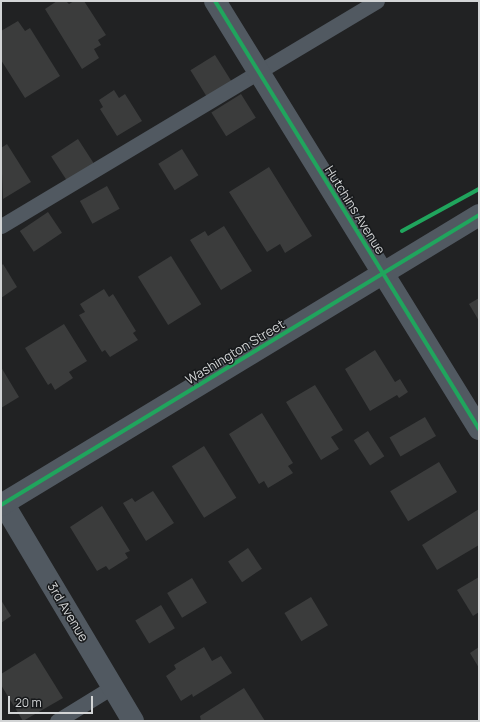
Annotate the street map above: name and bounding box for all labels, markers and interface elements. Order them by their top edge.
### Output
street label: Hutchins Avenue [322,163,388,257]
street label: Washington Street [183,316,287,388]
street label: 3rd Avenue [44,579,92,645]
scale bar [10,688,95,714]
text: 20 m [15,694,42,711]

